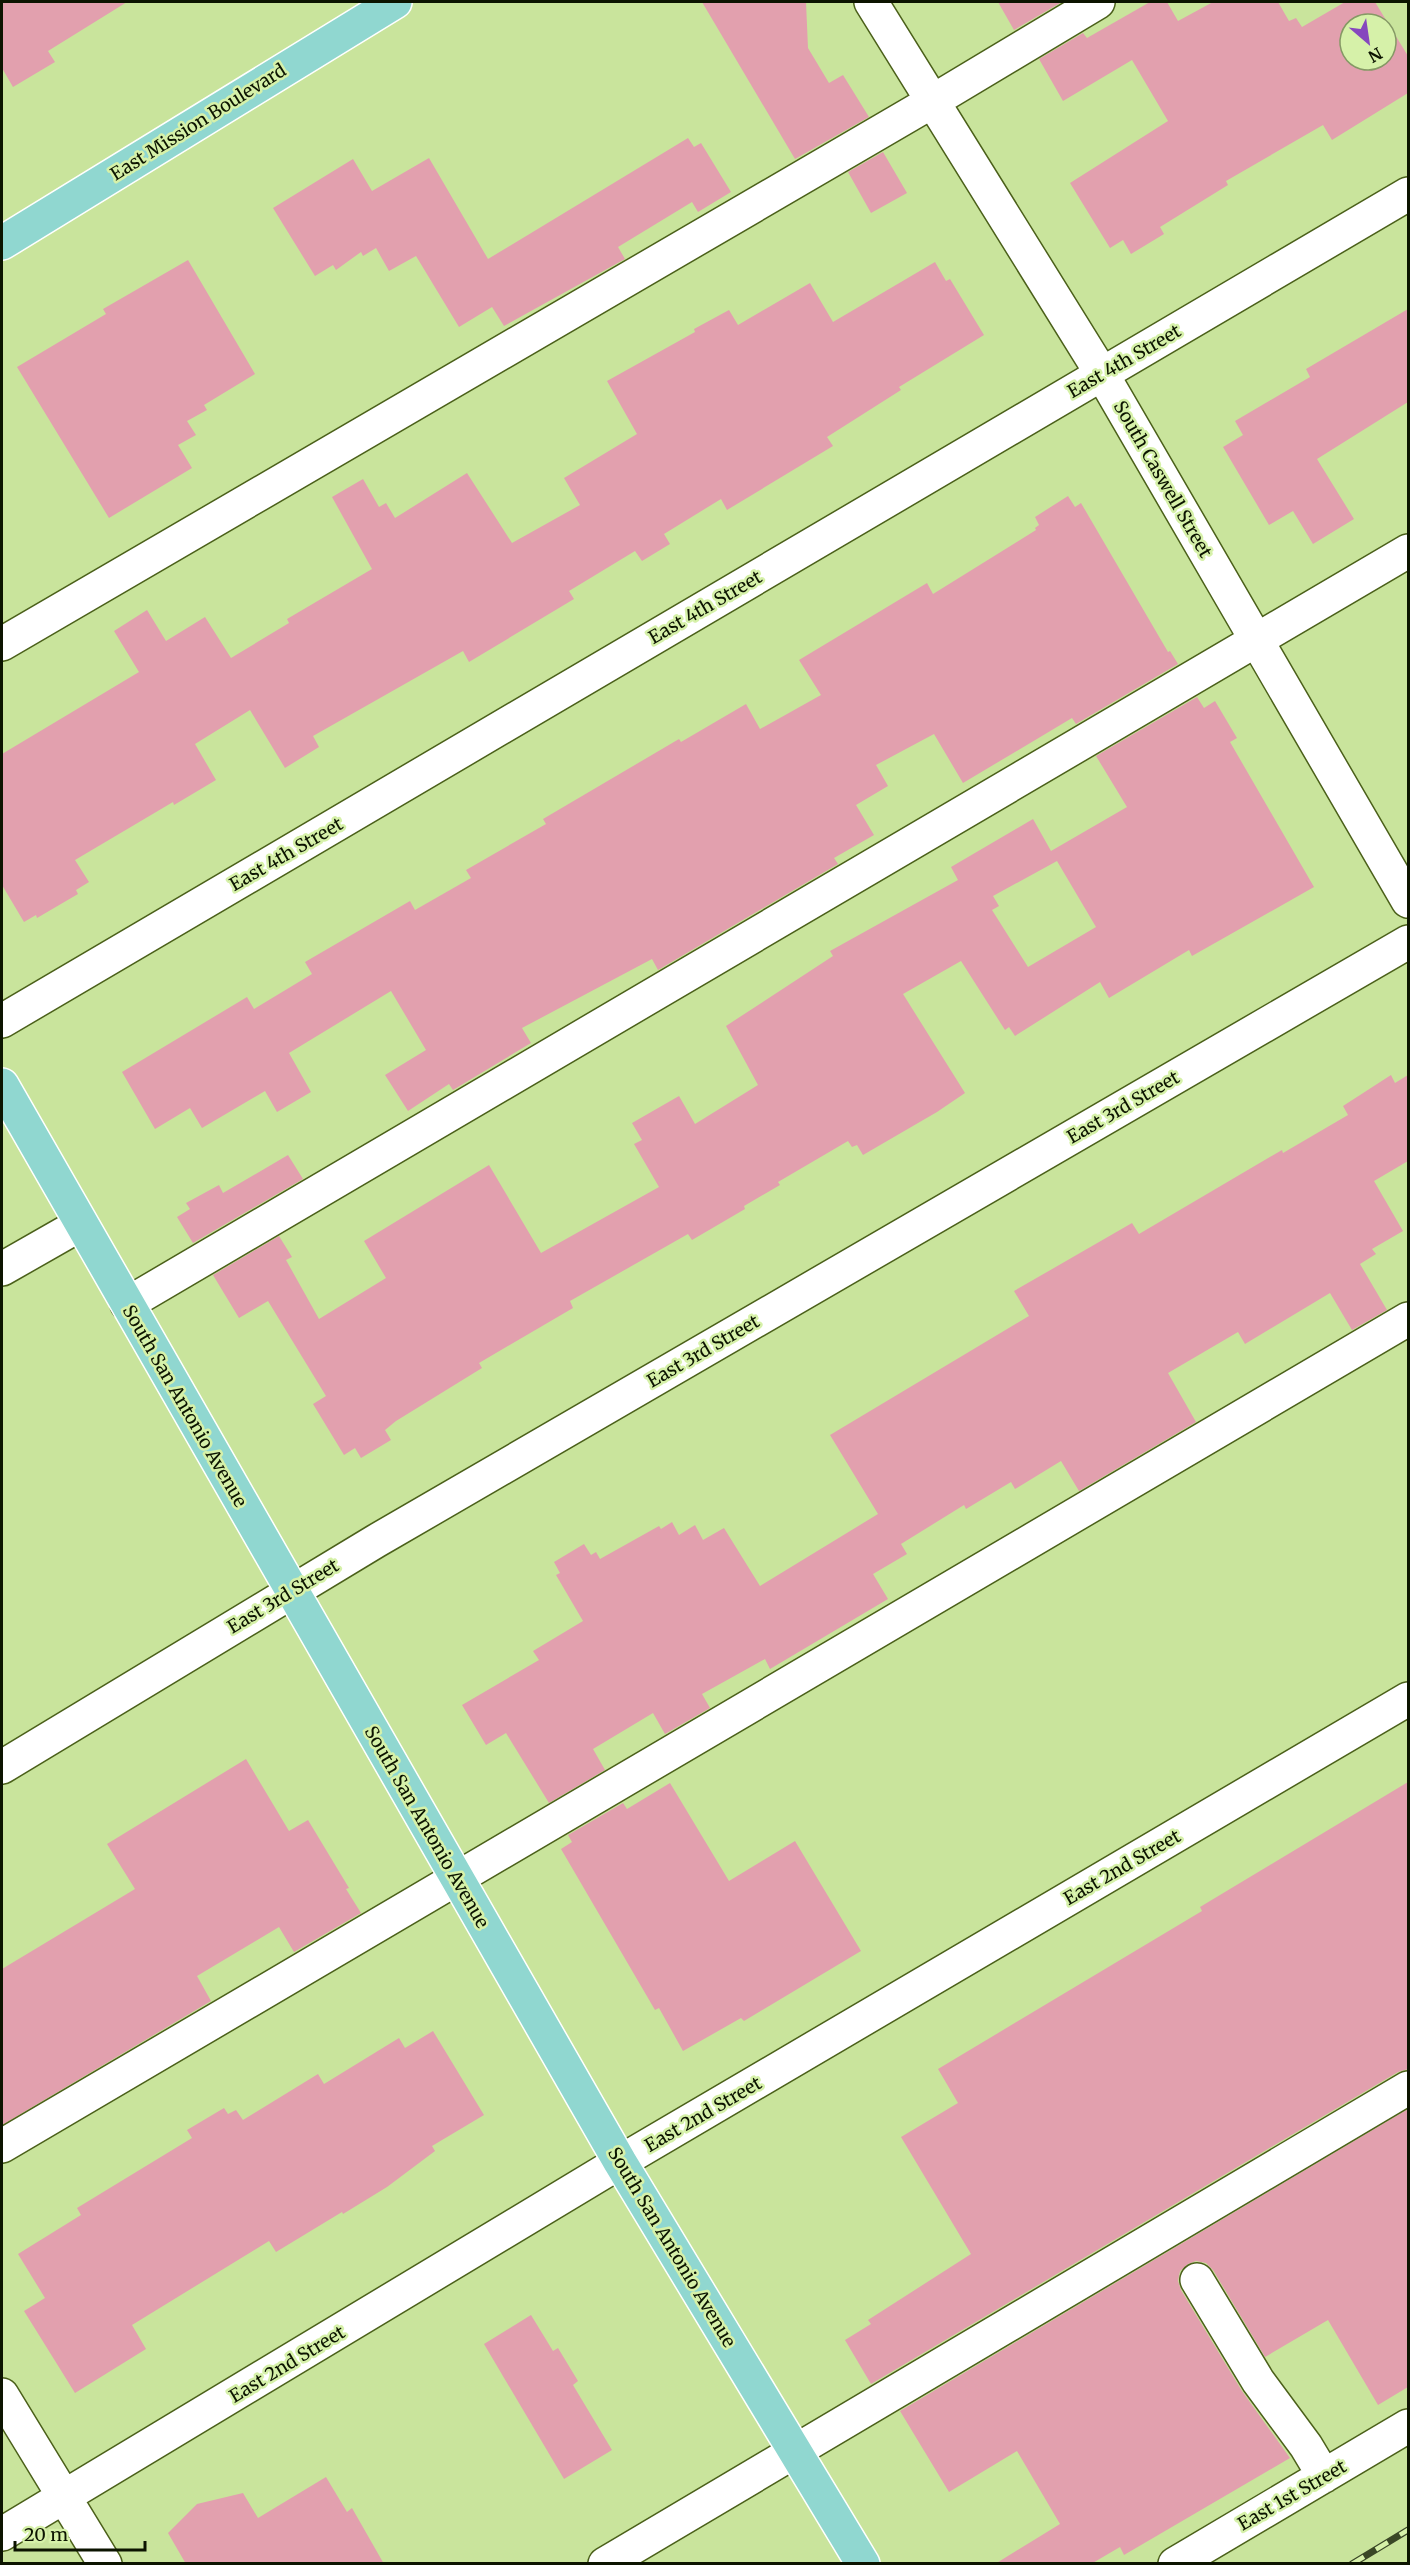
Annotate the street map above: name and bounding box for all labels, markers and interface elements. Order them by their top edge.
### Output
north arrow [1338,12,1398,72]
text: N [1365,43,1386,67]
street label: East Mission Boulevard [106,58,290,186]
street label: East 4th Street [1063,319,1185,403]
street label: South Caswell Street [1109,396,1217,562]
street label: East 4th Street [644,565,766,649]
street label: East 4th Street [225,812,347,896]
street label: East 3rd Street [1063,1066,1183,1148]
street label: South San Antonio Avenue [118,1301,252,1511]
street label: East 3rd Street [643,1310,763,1392]
street label: East 3rd Street [223,1554,343,1638]
street label: South San Antonio Avenue [360,1722,494,1932]
street label: East 2nd Street [1060,1824,1184,1910]
street label: East 2nd Street [641,2071,765,2157]
street label: South San Antonio Avenue [603,2143,741,2351]
street label: East 2nd Street [225,2320,349,2408]
street label: East 1st Street [1234,2455,1350,2535]
scale bar [15,2514,146,2552]
text: 20 m [24,2523,68,2546]

